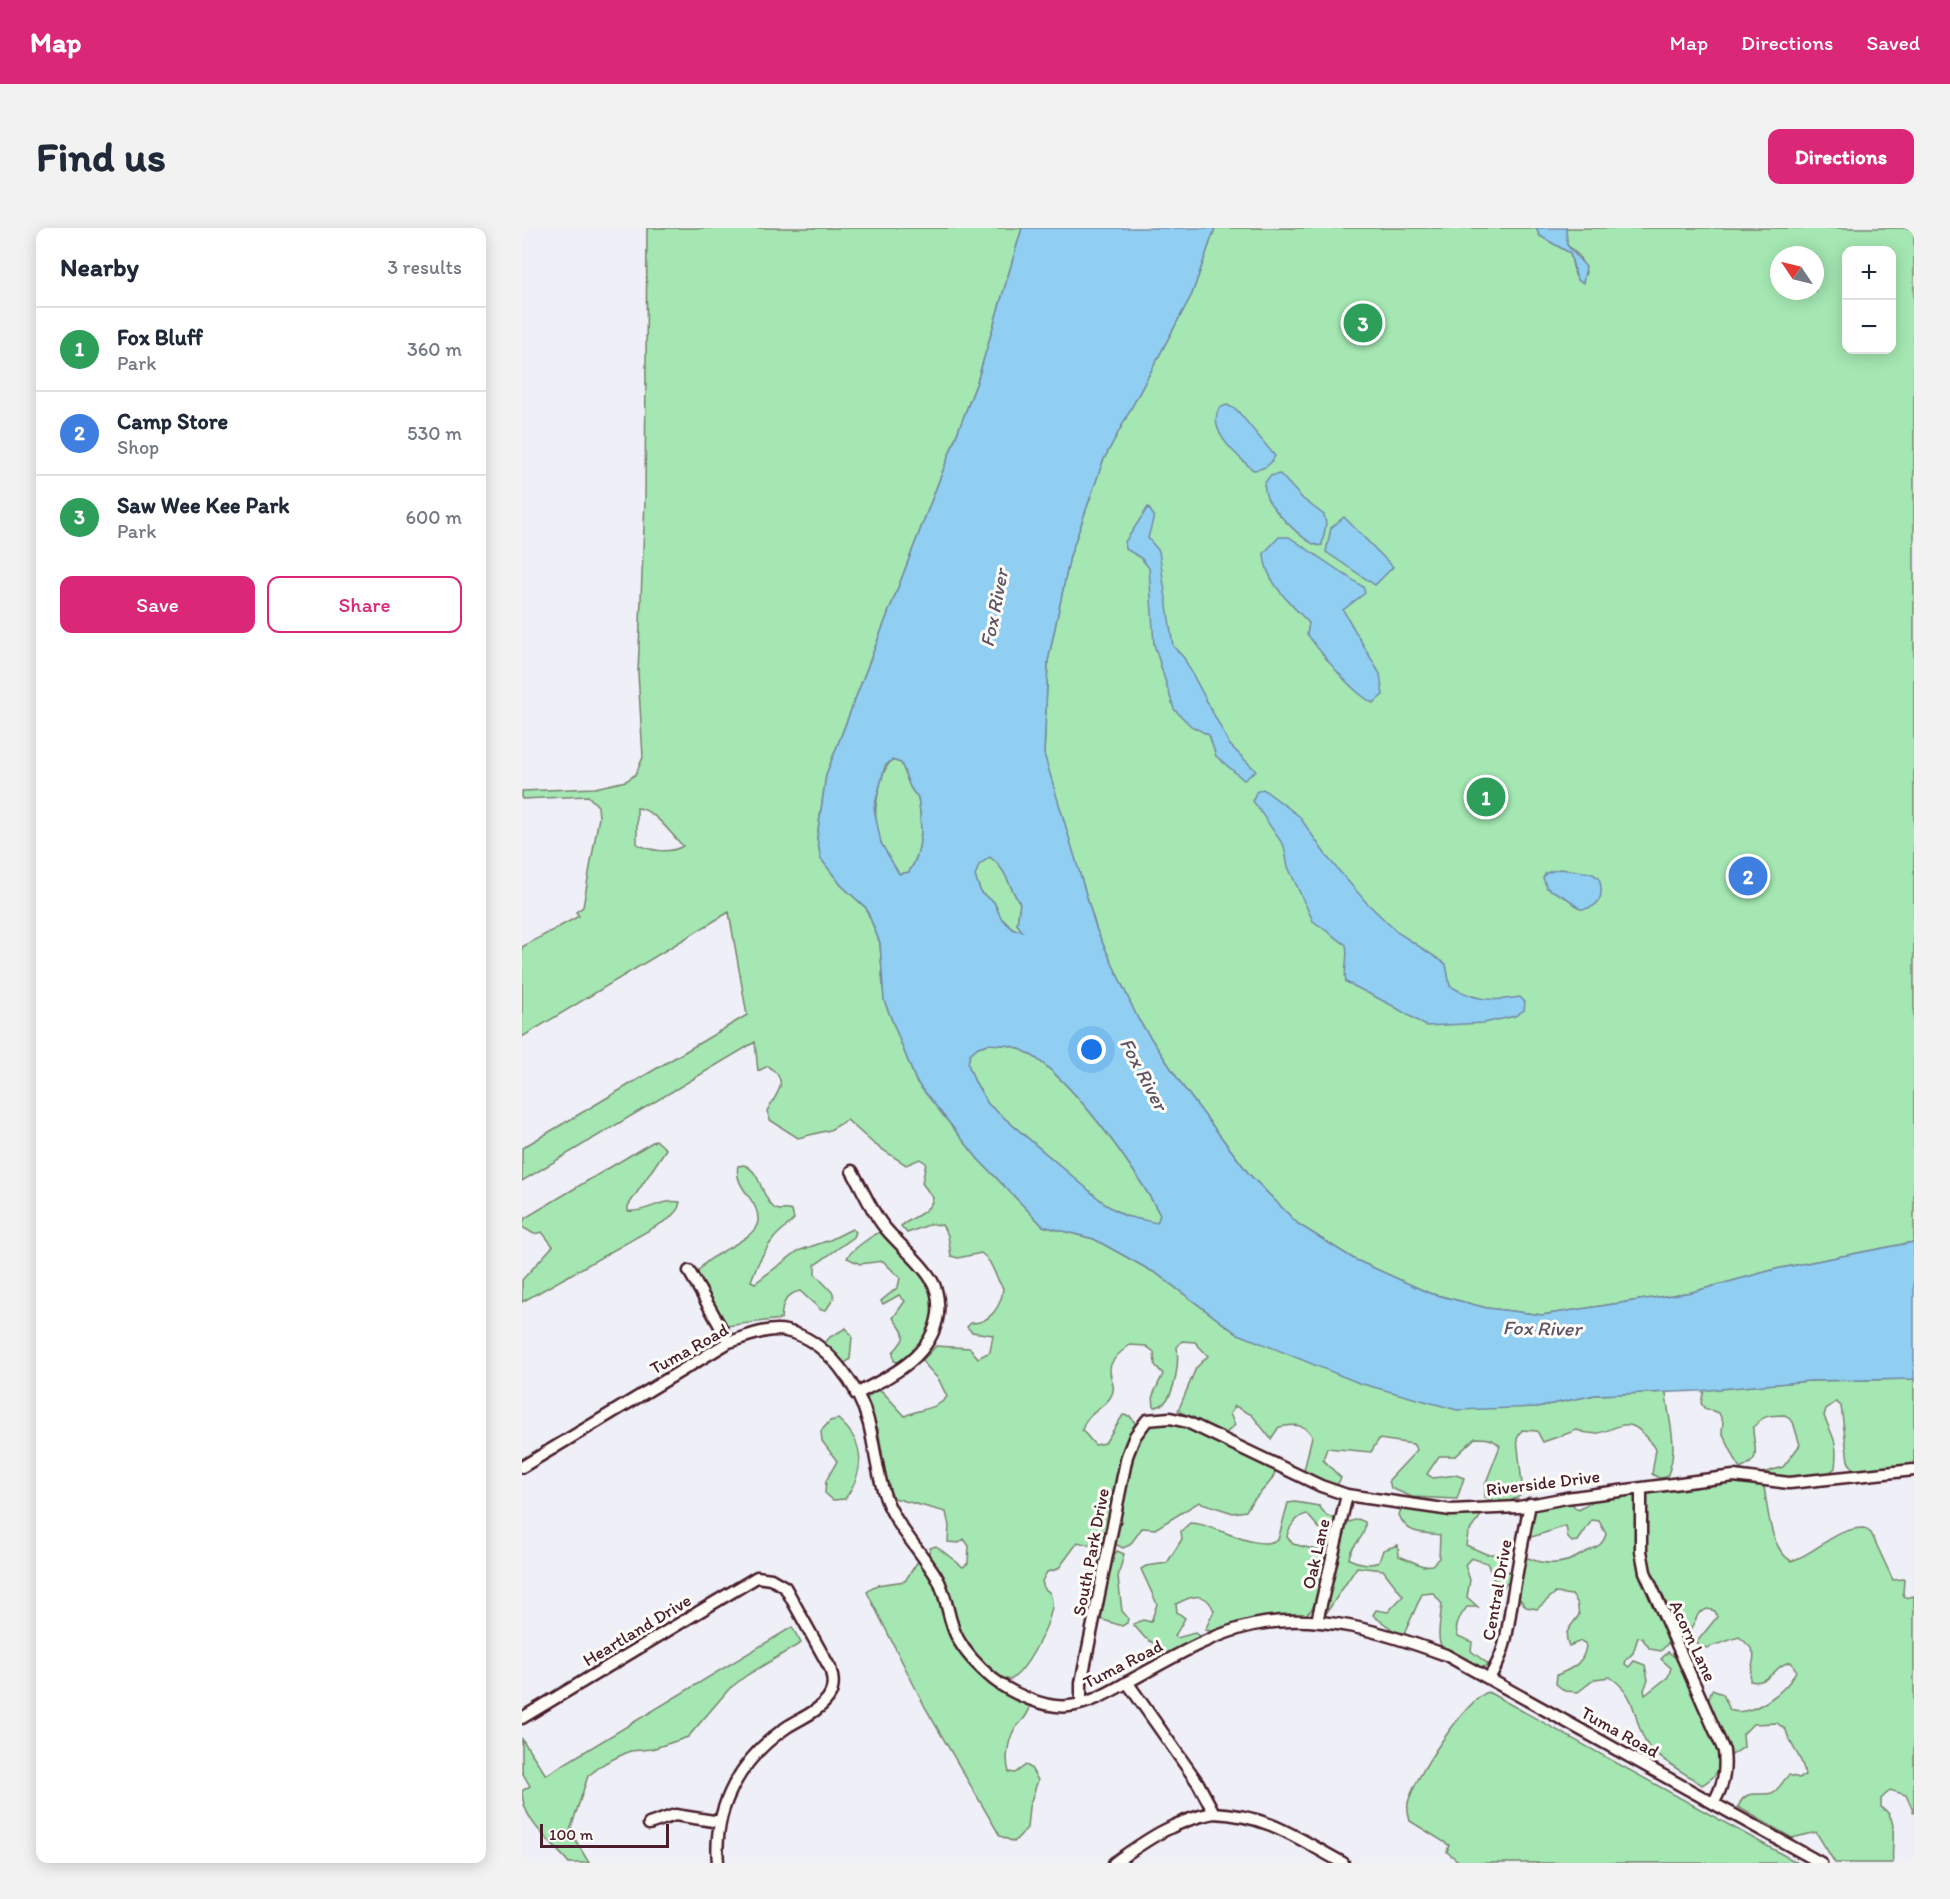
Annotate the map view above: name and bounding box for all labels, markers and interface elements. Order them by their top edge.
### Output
text: Map [30,25,81,59]
text: Map [1670,30,1708,55]
text: Directions [1741,30,1833,55]
text: Saved [1866,30,1920,55]
button: Directions [1768,129,1914,184]
text: Find us [36,131,166,182]
north arrow [1770,246,1824,300]
map controls [1842,246,1896,354]
button: + [1842,246,1896,300]
text: Nearby [60,251,139,283]
text: 3 results [387,255,462,279]
pin: 3 [1344,300,1382,346]
button: − [1842,300,1896,354]
text: Fox Bluff [117,324,203,351]
text: 1 [75,337,84,361]
text: 360 m [407,337,462,361]
text: Park [117,351,156,375]
text: Camp Store [117,408,228,435]
text: 2 [74,421,85,445]
text: 530 m [407,421,462,445]
text: Shop [117,435,159,459]
text: Saw Wee Kee Park [117,492,289,519]
text: 3 [74,505,85,529]
text: 600 m [405,505,462,529]
text: Park [117,519,156,543]
water label: Fox River [975,565,1014,649]
button: Save [60,576,255,633]
button: Share [267,576,462,633]
pin: 1 [1466,774,1506,820]
pin: 2 [1728,854,1768,898]
water label: Fox River [1115,1034,1174,1116]
your location [1077,1035,1106,1064]
water label: Fox River [1502,1315,1584,1341]
street label: Tuma Road [646,1318,732,1379]
street label: Riverside Drive [1485,1465,1601,1501]
street label: South Park Drive [1068,1486,1114,1618]
street label: Oak Lane [1297,1517,1335,1591]
street label: Central Drive [1477,1538,1517,1642]
street label: Heartland Drive [579,1589,695,1671]
street label: Acorn Lane [1665,1597,1721,1685]
street label: Tuma Road [1080,1634,1167,1693]
street label: Tuma Road [1577,1702,1663,1763]
scale bar [540,1821,669,1848]
text: 100 m [549,1825,593,1844]

